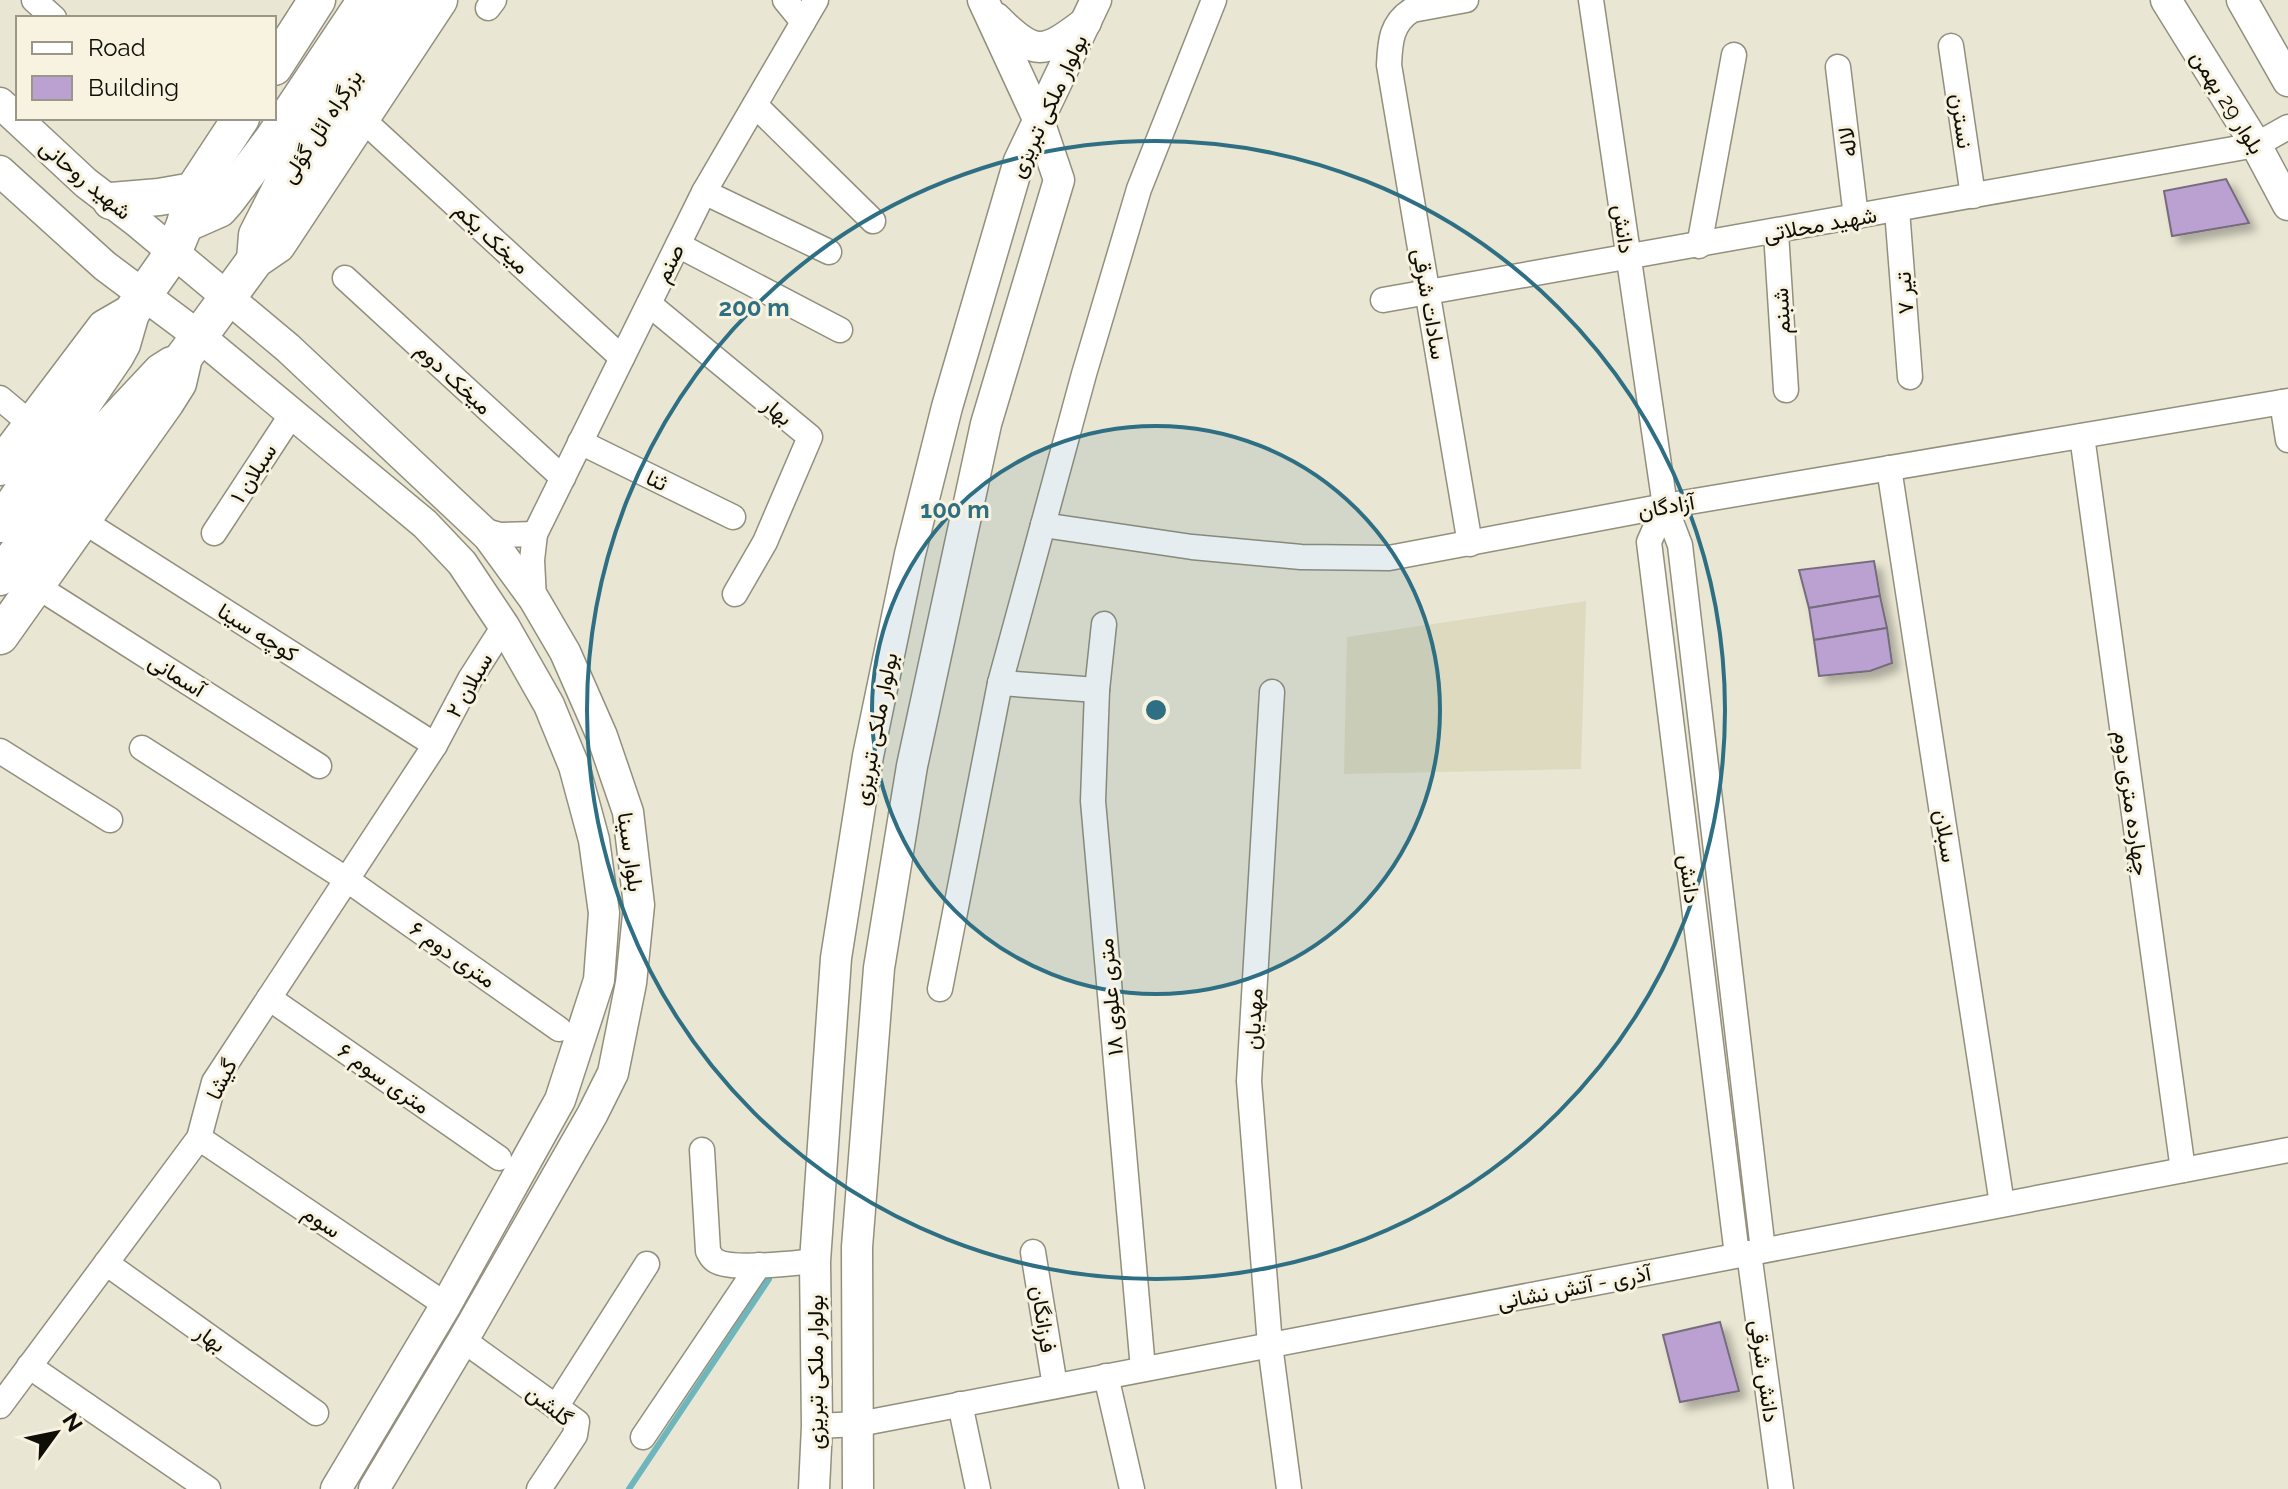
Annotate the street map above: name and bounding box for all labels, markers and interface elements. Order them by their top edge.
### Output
legend [16,16,276,120]
street label: بولوار ملکی تبریزی [1003,30,1093,182]
text: Road [88,33,146,62]
street label: بلوار 29 بهمن [2185,45,2270,159]
street label: بزرگراه ائل گؤلی [275,64,368,188]
text: Building [88,73,179,102]
street label: نسترن [1944,92,1979,150]
street label: لاله [1832,125,1862,159]
street label: شهید روحانی [34,133,137,226]
street label: میخک یکم [448,197,535,281]
street label: شهید محلاتی [1761,201,1879,248]
street label: دانش [1607,203,1640,255]
street label: صنم [649,239,691,287]
street label: سادات شرقی [1406,246,1453,362]
street label: ۷ تیر [1890,271,1919,315]
street label: شبنم [1767,287,1797,335]
text: 200 m [718,293,790,322]
street label: میخک دوم [409,336,497,421]
street label: بهار [756,391,798,432]
street label: سبلان ۱ [224,439,282,507]
street label: ثنا [642,464,672,496]
street label: آزادگان [1636,488,1698,525]
text: 100 m [920,495,990,524]
street label: کوچه سینا [212,597,303,669]
street label: آسمانی [144,648,212,704]
street label: سبلان ۲ [440,648,498,722]
street label: بولوار ملکی تبریزی [847,650,904,808]
centre of rings [1142,696,1170,724]
street label: چهارده متری دوم [2107,729,2155,878]
street label: سبلان [1929,808,1963,864]
street label: بلوار سینا [612,811,649,894]
street label: دانش [1673,853,1706,905]
street label: ۶ متری دوم [404,915,501,995]
street label: ۱۸ متری علوی [1092,937,1129,1057]
street label: مهدیان [1238,987,1269,1051]
street label: ۶ متری سوم [332,1037,435,1121]
street label: گیشا [200,1054,242,1104]
street label: سوم [297,1199,346,1245]
street label: آذرى - آتش نشانى [1495,1259,1655,1316]
street label: فرزانگان [1025,1284,1062,1355]
street label: بولوار ملکی تبریزی [802,1295,829,1449]
street label: بهار [190,1318,231,1358]
street label: دانش شرقی [1744,1318,1785,1424]
street label: گلشن [521,1379,578,1432]
north arrow [16,1393,96,1473]
text: N [57,1408,88,1436]

